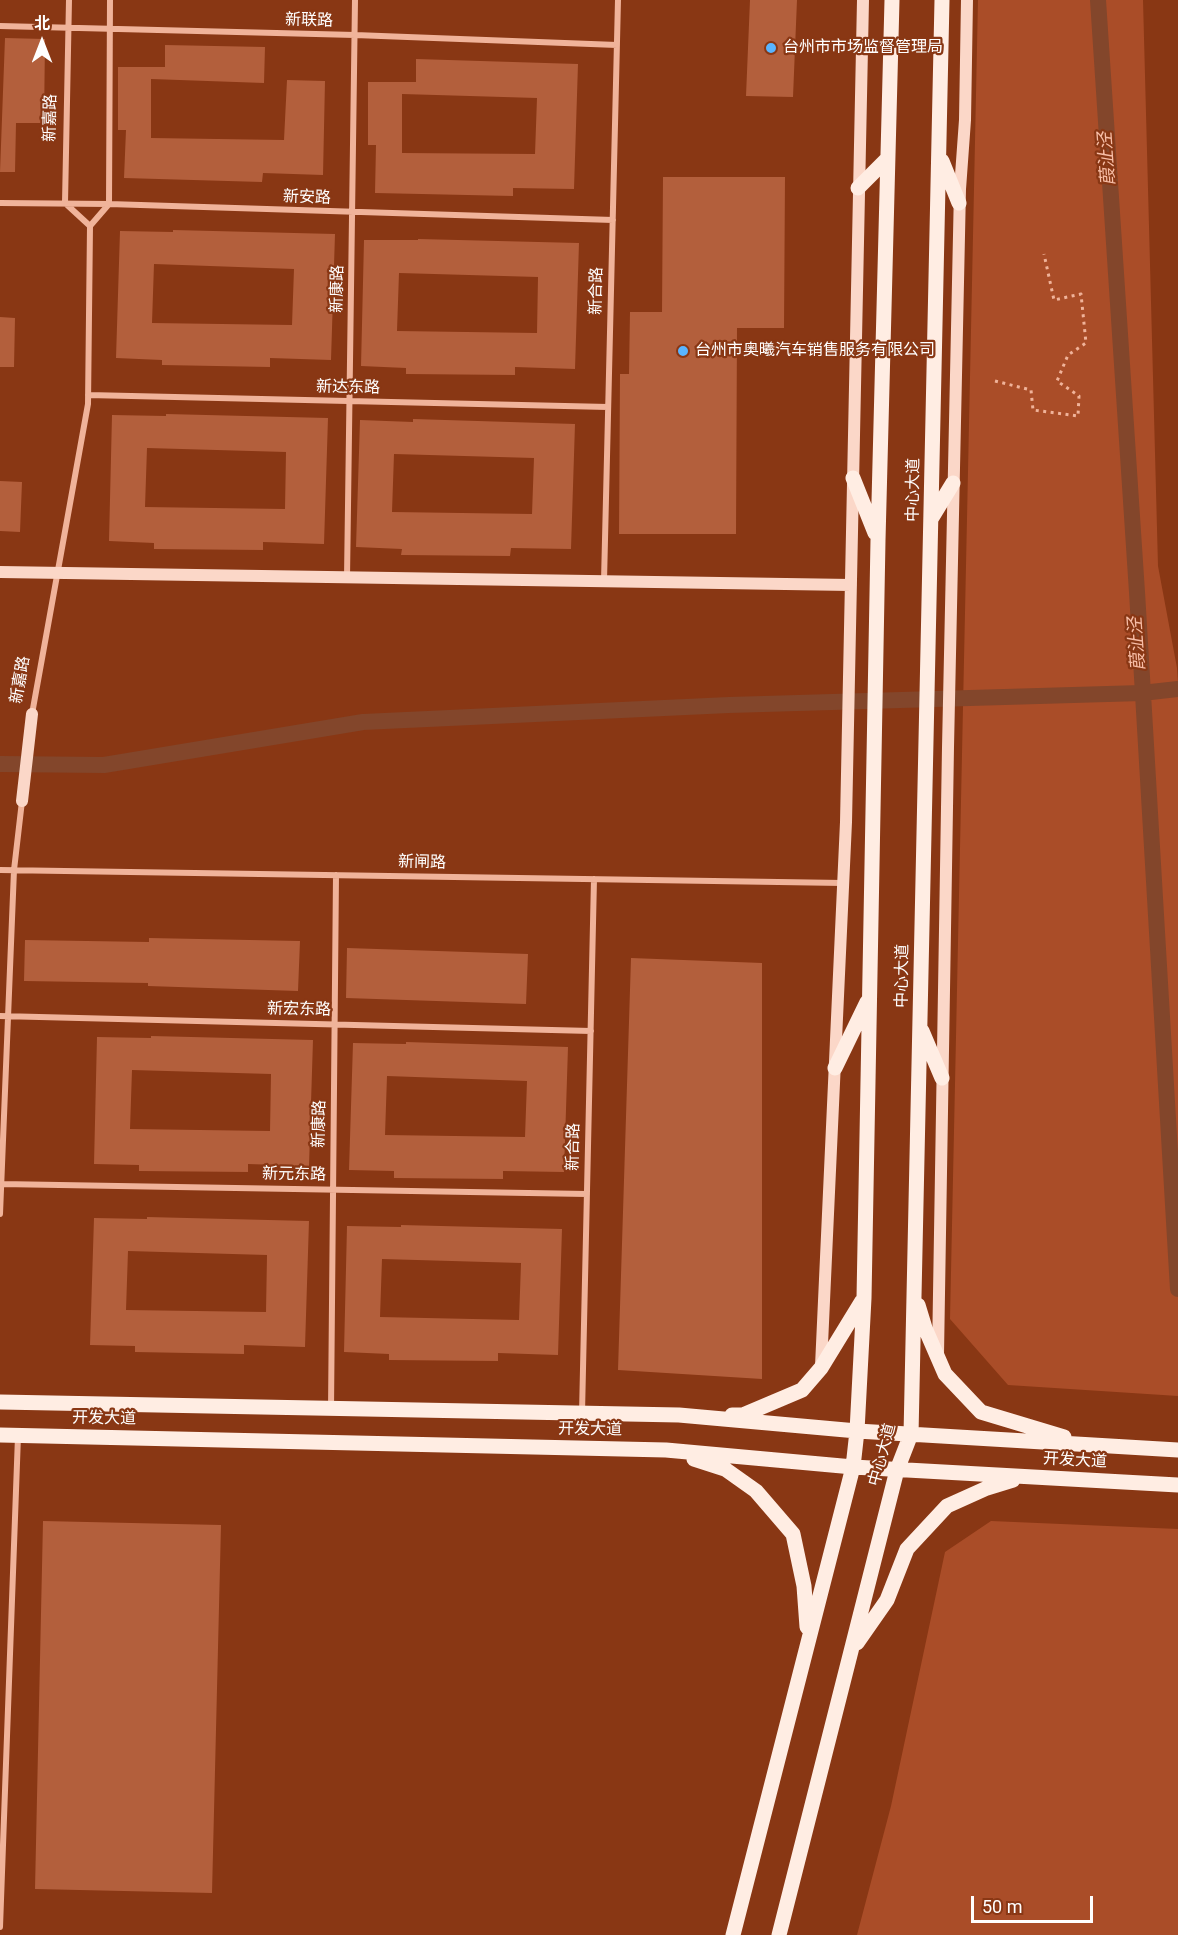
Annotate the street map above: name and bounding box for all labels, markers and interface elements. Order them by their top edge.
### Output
street label: 新联路 [285,11,333,31]
north arrow [12,12,72,72]
text: 北 [34,14,50,33]
place label: 台州市市场监督管理局 [783,38,943,58]
marker: 台州市市场监督管理局 [764,41,778,55]
street label: 新嘉路 [41,94,61,142]
water label: 葭沚泾 [1095,131,1121,187]
street label: 新安路 [283,188,331,208]
street label: 新康路 [328,265,348,313]
street label: 新合路 [587,267,607,315]
place label: 台州市奥曦汽车销售服务有限公司 [695,341,935,361]
marker: 台州市奥曦汽车销售服务有限公司 [676,344,690,358]
street label: 新达东路 [316,378,380,398]
street label: 中心大道 [904,458,924,522]
water label: 葭沚泾 [1125,616,1151,672]
street label: 新嘉路 [7,655,35,705]
street label: 新闸路 [398,853,446,873]
street label: 中心大道 [893,944,913,1008]
street label: 新宏东路 [267,1000,331,1020]
street label: 新康路 [310,1100,330,1148]
street label: 新合路 [564,1123,584,1171]
street label: 新元东路 [262,1165,326,1185]
street label: 开发大道 [72,1409,136,1429]
street label: 开发大道 [558,1420,622,1440]
street label: 中心大道 [865,1422,901,1488]
street label: 开发大道 [1043,1450,1107,1472]
scale bar [974,1884,1096,1922]
text: 50 m [982,1896,1022,1917]

